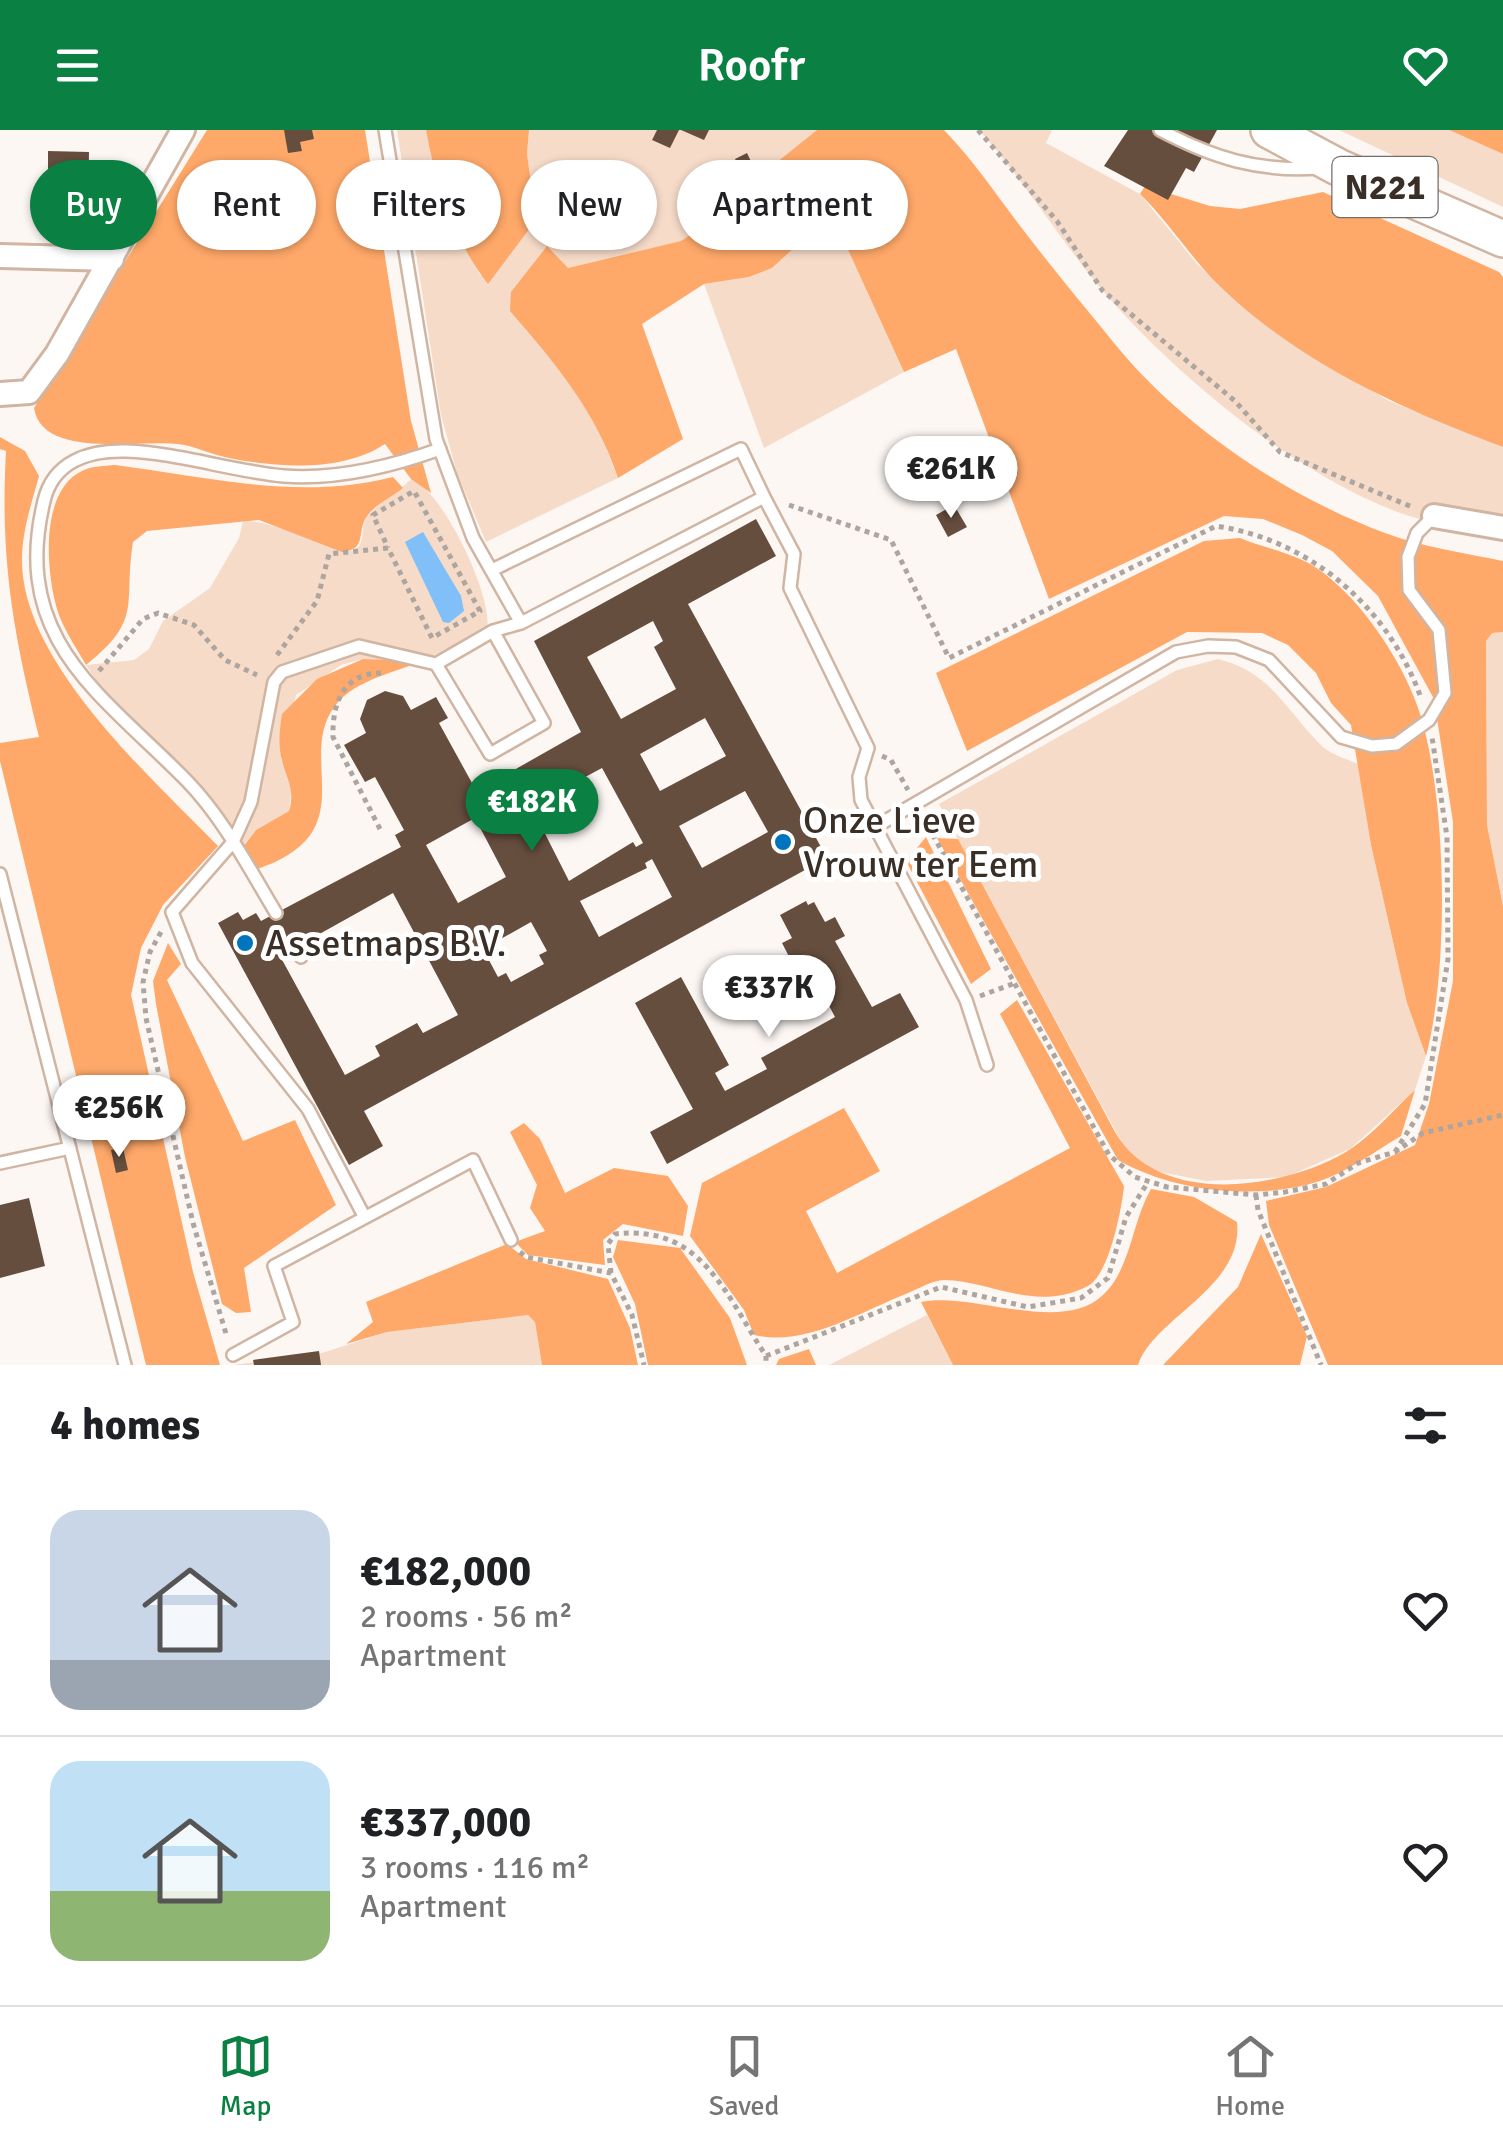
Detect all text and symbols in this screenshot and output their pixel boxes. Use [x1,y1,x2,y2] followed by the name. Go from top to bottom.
[50,38,105,93] icon: menu
[698,38,805,93] text: Roofr
[1398,38,1453,93] icon: heart
[1332,157,1438,217] road number: N221
[30,160,157,250] chip: Buy
[177,160,316,250] chip: Rent
[336,160,501,250] chip: Filters
[521,160,657,250] chip: New
[677,160,908,250] chip: Apartment
[881,436,1021,521] pin: €261K
[907,449,995,488] text: €261K
[462,769,602,854] pin: €182K
[488,782,576,821] text: €182K
[803,797,1038,888] place label: Onze Lieve Vrouw ter Eem
[772,831,794,853] marker: Onze Lieve Vrouw ter Eem
[265,920,506,967] place label: Assetmaps B.V.
[234,932,256,954] marker: Assetmaps B.V.
[699,955,839,1040] pin: €337K
[725,968,813,1007] text: €337K
[49,1075,189,1160] pin: €256K
[75,1088,163,1127] text: €256K
[1398,1398,1453,1453] icon: filters
[50,1400,200,1451] text: 4 homes
[360,1546,531,1597] text: €182,000
[130,1550,250,1670] icon: home
[1398,1583,1453,1638] icon: heart
[360,1597,573,1636] text: 2 rooms · 56 m²
[360,1636,507,1675] text: Apartment
[360,1797,531,1848] text: €337,000
[130,1801,250,1921] icon: home
[1398,1834,1453,1889] icon: heart
[360,1848,590,1887] text: 3 rooms · 116 m²
[360,1887,507,1926] text: Apartment
[218,2029,273,2123] tab: Map
[709,2029,779,2123] tab: Saved
[1215,2029,1285,2123] tab: Home

